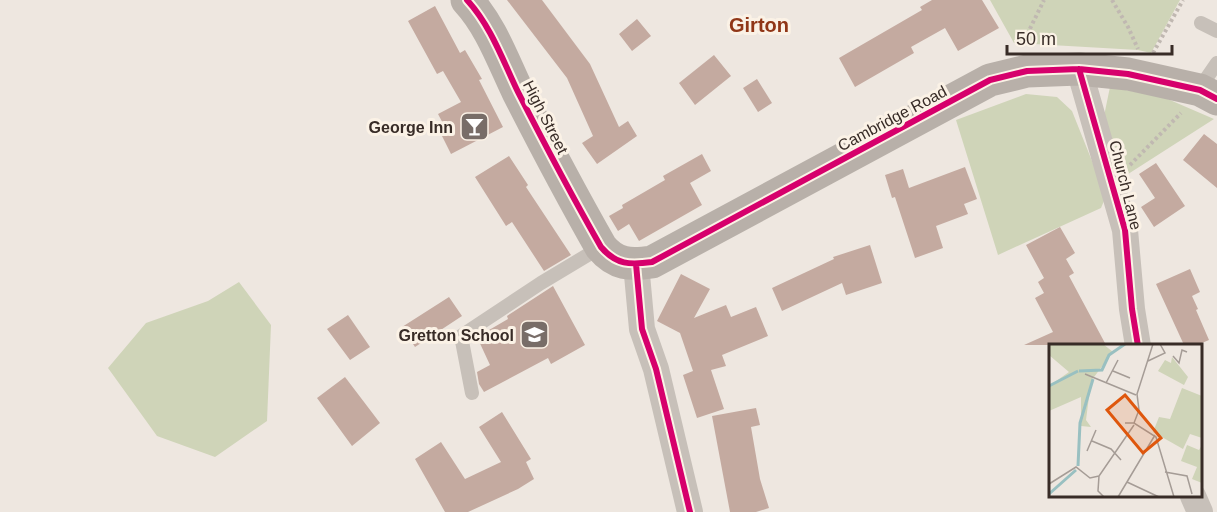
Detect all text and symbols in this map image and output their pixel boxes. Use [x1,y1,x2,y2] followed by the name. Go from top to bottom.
[729,14,789,36] district label: Girton
[1007,18,1172,56] scale bar
[1016,29,1056,49] text: 50 m
[520,78,572,157] street label: High Street
[835,83,950,154] street label: Cambridge Road
[458,111,490,143] bar icon: George Inn
[369,119,453,136] place label: George Inn
[1106,139,1145,232] street label: Church Lane
[519,319,551,351] school or university icon: Gretton School
[398,327,514,344] place label: Gretton School
[1049,344,1202,497] inset map

